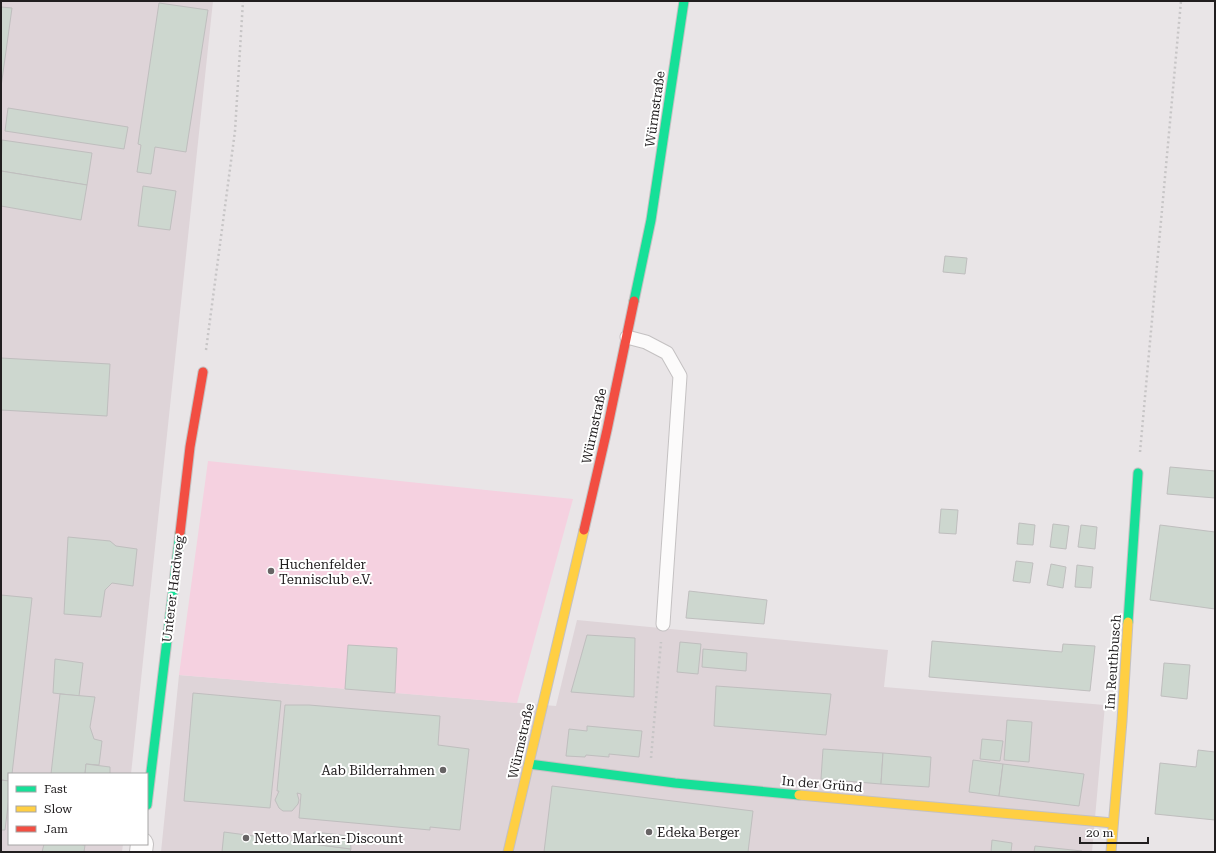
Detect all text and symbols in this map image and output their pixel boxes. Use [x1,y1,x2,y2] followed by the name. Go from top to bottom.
[642,70,668,148] street label: Würmstraße
[579,387,609,465] street label: Würmstraße
[159,534,187,643] street label: Unterer Hardweg
[279,557,372,587] place label: Huchenfelder Tennisclub e.V.
[266,566,276,576] marker: Huchenfelder Tennisclub e.V.
[1102,613,1124,710] street label: Im Reuthbusch
[505,702,537,780] street label: Würmstraße
[322,763,436,778] place label: Aab Bilderrahmen
[438,765,448,775] marker: Aab Bilderrahmen
[8,773,148,845] legend
[781,773,864,795] street label: In der Gründ
[44,782,68,796] text: Fast
[44,802,72,816] text: Slow
[1080,819,1148,845] scale bar
[44,822,68,836] text: Jam
[657,825,740,840] place label: Edeka Berger
[1086,826,1113,840] text: 20 m
[644,827,654,837] marker: Edeka Berger
[254,831,403,846] place label: Netto Marken-Discount
[241,833,251,843] marker: Netto Marken-Discount

